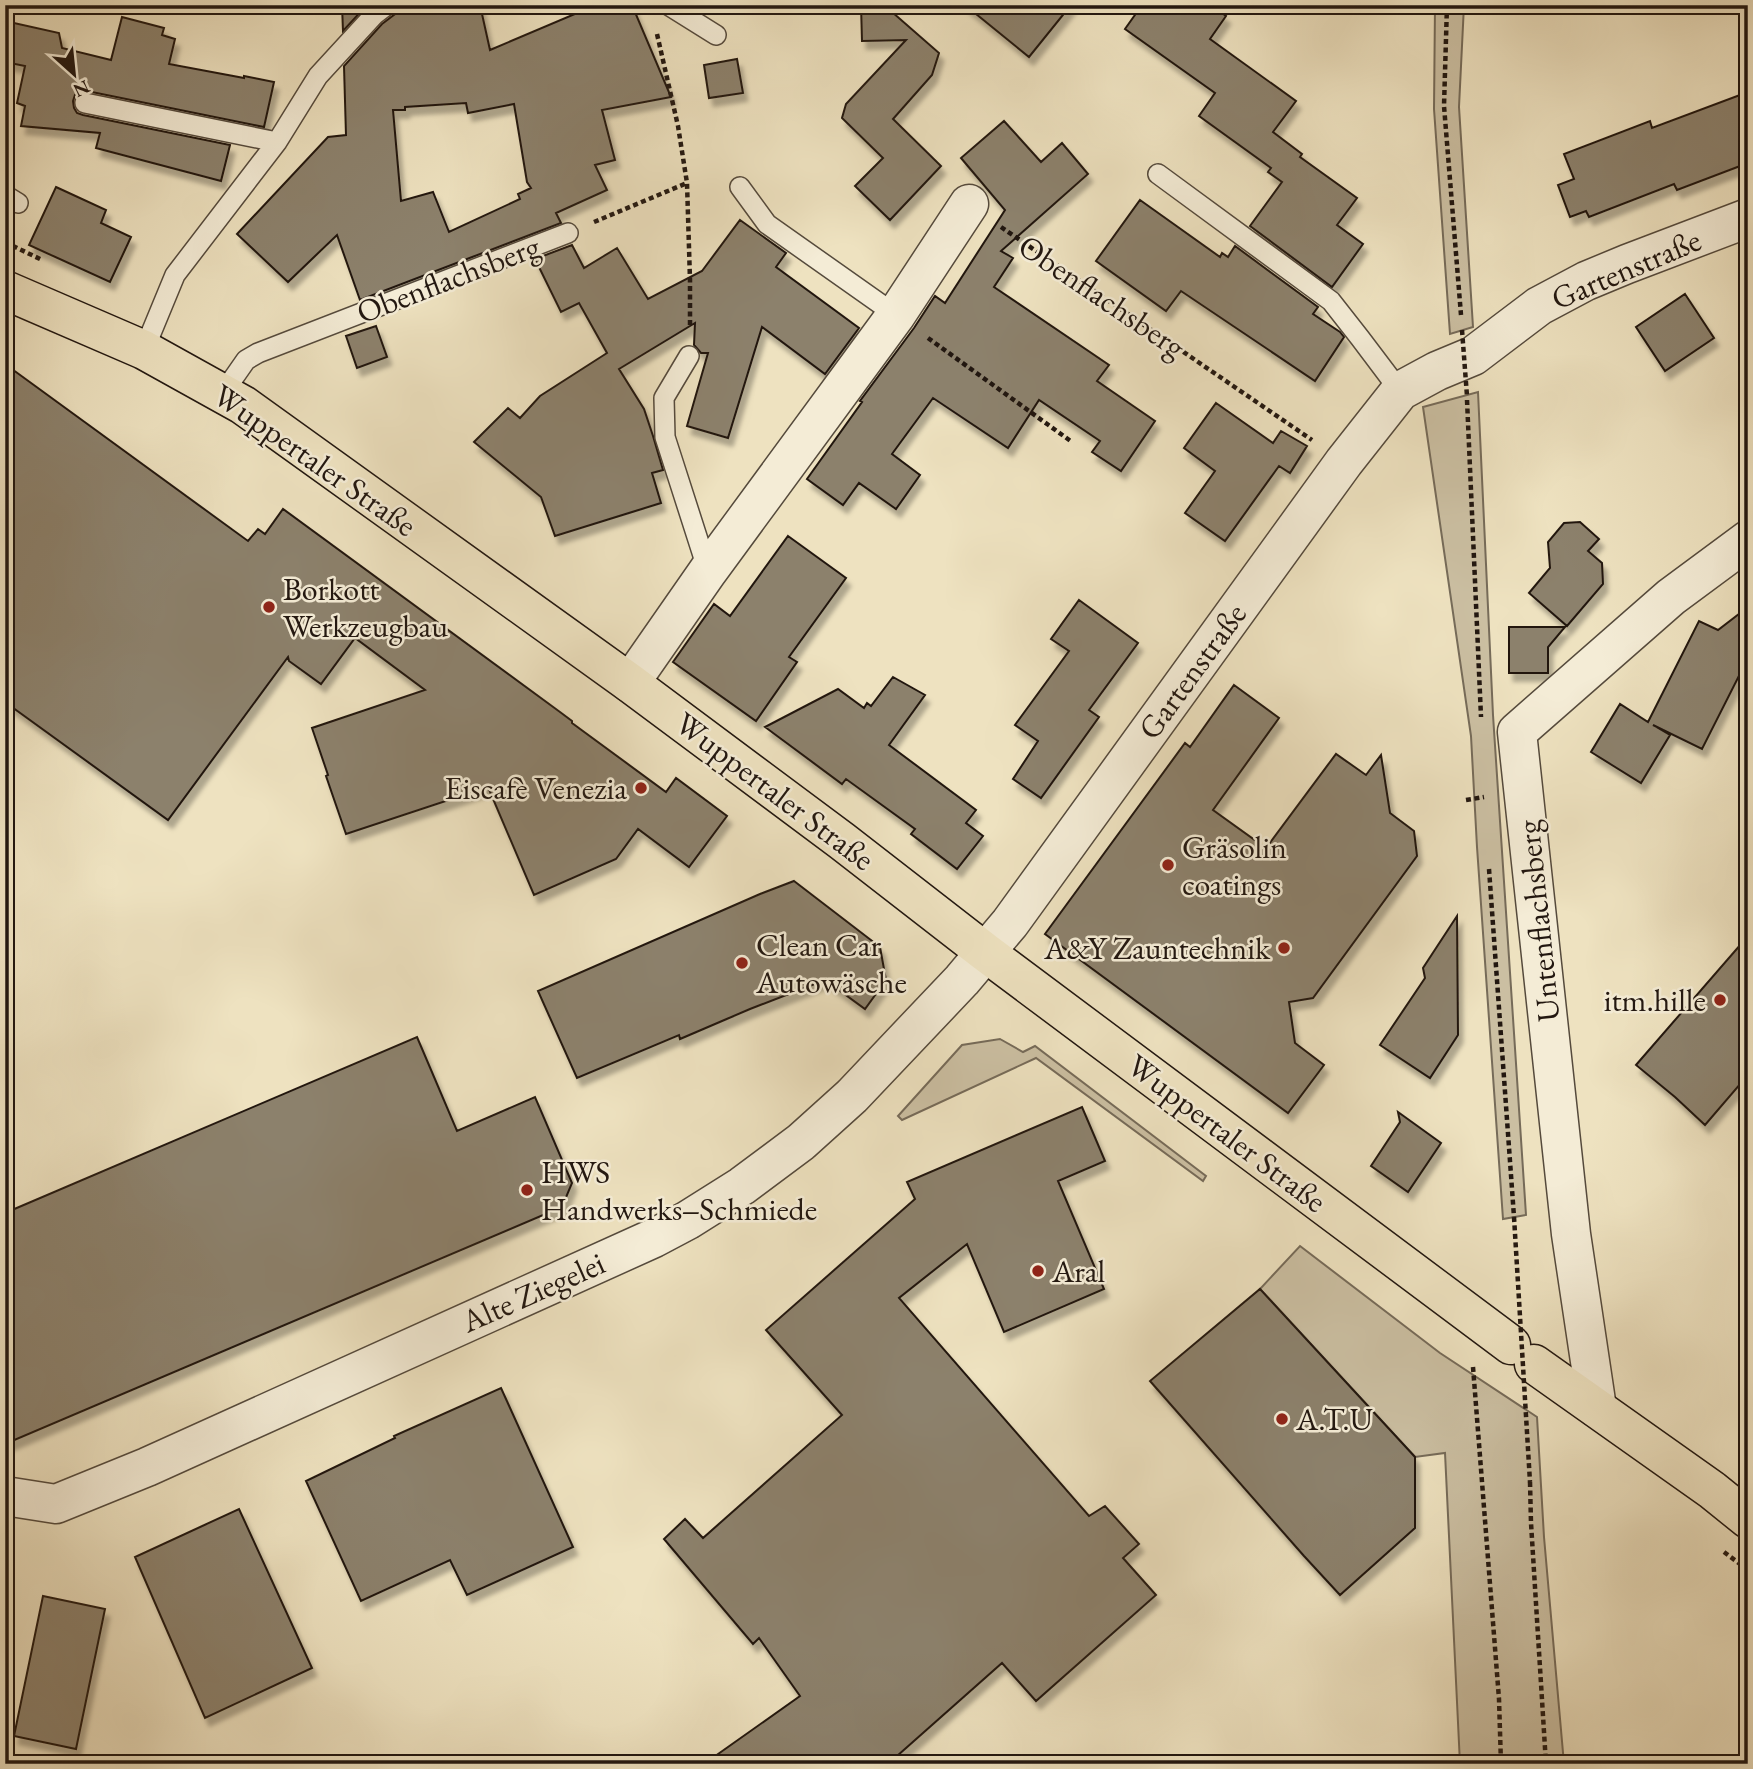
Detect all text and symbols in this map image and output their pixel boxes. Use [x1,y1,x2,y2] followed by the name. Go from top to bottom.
[38,38,108,108] north arrow
[68,74,94,104] text: N
[1545,219,1707,319] street label: Gartenstraße
[351,224,546,333] street label: Obenflachsberg
[1010,225,1194,368] street label: Obenflachsberg
[205,374,425,546] street label: Wuppertaler Straße
[283,568,448,647] place label: Borkott Werkzeugbau
[1128,594,1256,748] street label: Gartenstraße
[261,599,277,615] marker: Borkott Werkzeugbau
[667,702,883,880] street label: Wuppertaler Straße
[444,767,627,809] place label: Eiscafè Venezia
[633,780,649,796] marker: Eiscafè Venezia
[1506,817,1569,1024] street label: Untenflachsberg
[1182,826,1287,905] place label: Gräsolin coatings
[1160,857,1176,873] marker: Gräsolin coatings
[755,924,907,1003] place label: Clean Car Autowäsche
[1043,927,1271,969] place label: A&Y Zauntechnik
[1276,940,1292,956] marker: A&Y Zauntechnik
[734,955,750,971] marker: Clean Car Autowäsche
[1604,979,1706,1021] place label: itm.hille
[1712,992,1728,1008] marker: itm.hille
[1119,1044,1335,1222] street label: Wuppertaler Straße
[541,1151,817,1230] place label: HWS Handwerks‒Schmiede
[519,1182,535,1198] marker: HWS Handwerks‒Schmiede
[454,1242,611,1343] street label: Alte Ziegelei
[1051,1250,1106,1292] place label: Aral
[1030,1263,1046,1279] marker: Aral
[1295,1398,1374,1440] place label: A.T.U
[1274,1411,1290,1427] marker: A.T.U

